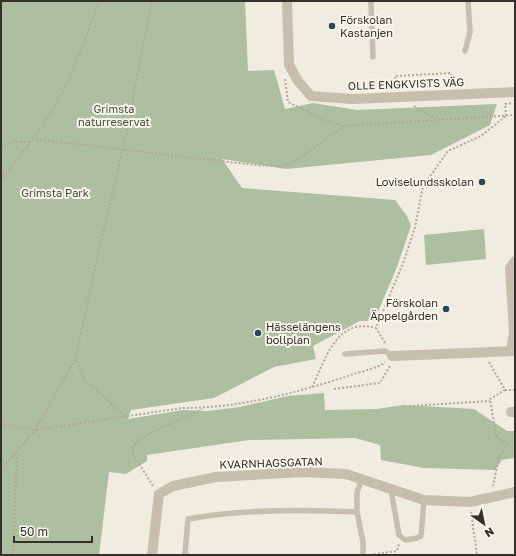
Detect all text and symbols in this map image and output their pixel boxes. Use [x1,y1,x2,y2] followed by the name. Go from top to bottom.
[340,13,393,39] place label: Förskolan Kastanjen
[327,21,337,31] marker: Förskolan Kastanjen
[348,75,465,92] street label: OLLE ENGKVISTS VÄG
[78,102,150,128] park label: Grimsta naturreservat
[376,175,474,188] place label: Loviselundsskolan
[477,177,487,187] marker: Loviselundsskolan
[21,186,89,199] park label: Grimsta Park
[370,296,438,322] place label: Förskolan Äppelgården
[441,304,451,314] marker: Förskolan Äppelgården
[266,320,341,346] place label: Hässelängens bollplan
[253,328,263,338] marker: Hässelängens bollplan
[219,454,323,471] street label: KVARNHAGSGATAN
[464,504,504,544] north arrow
[14,518,92,544] scale bar
[20,524,48,539] text: 50 m
[483,525,497,541] text: N

